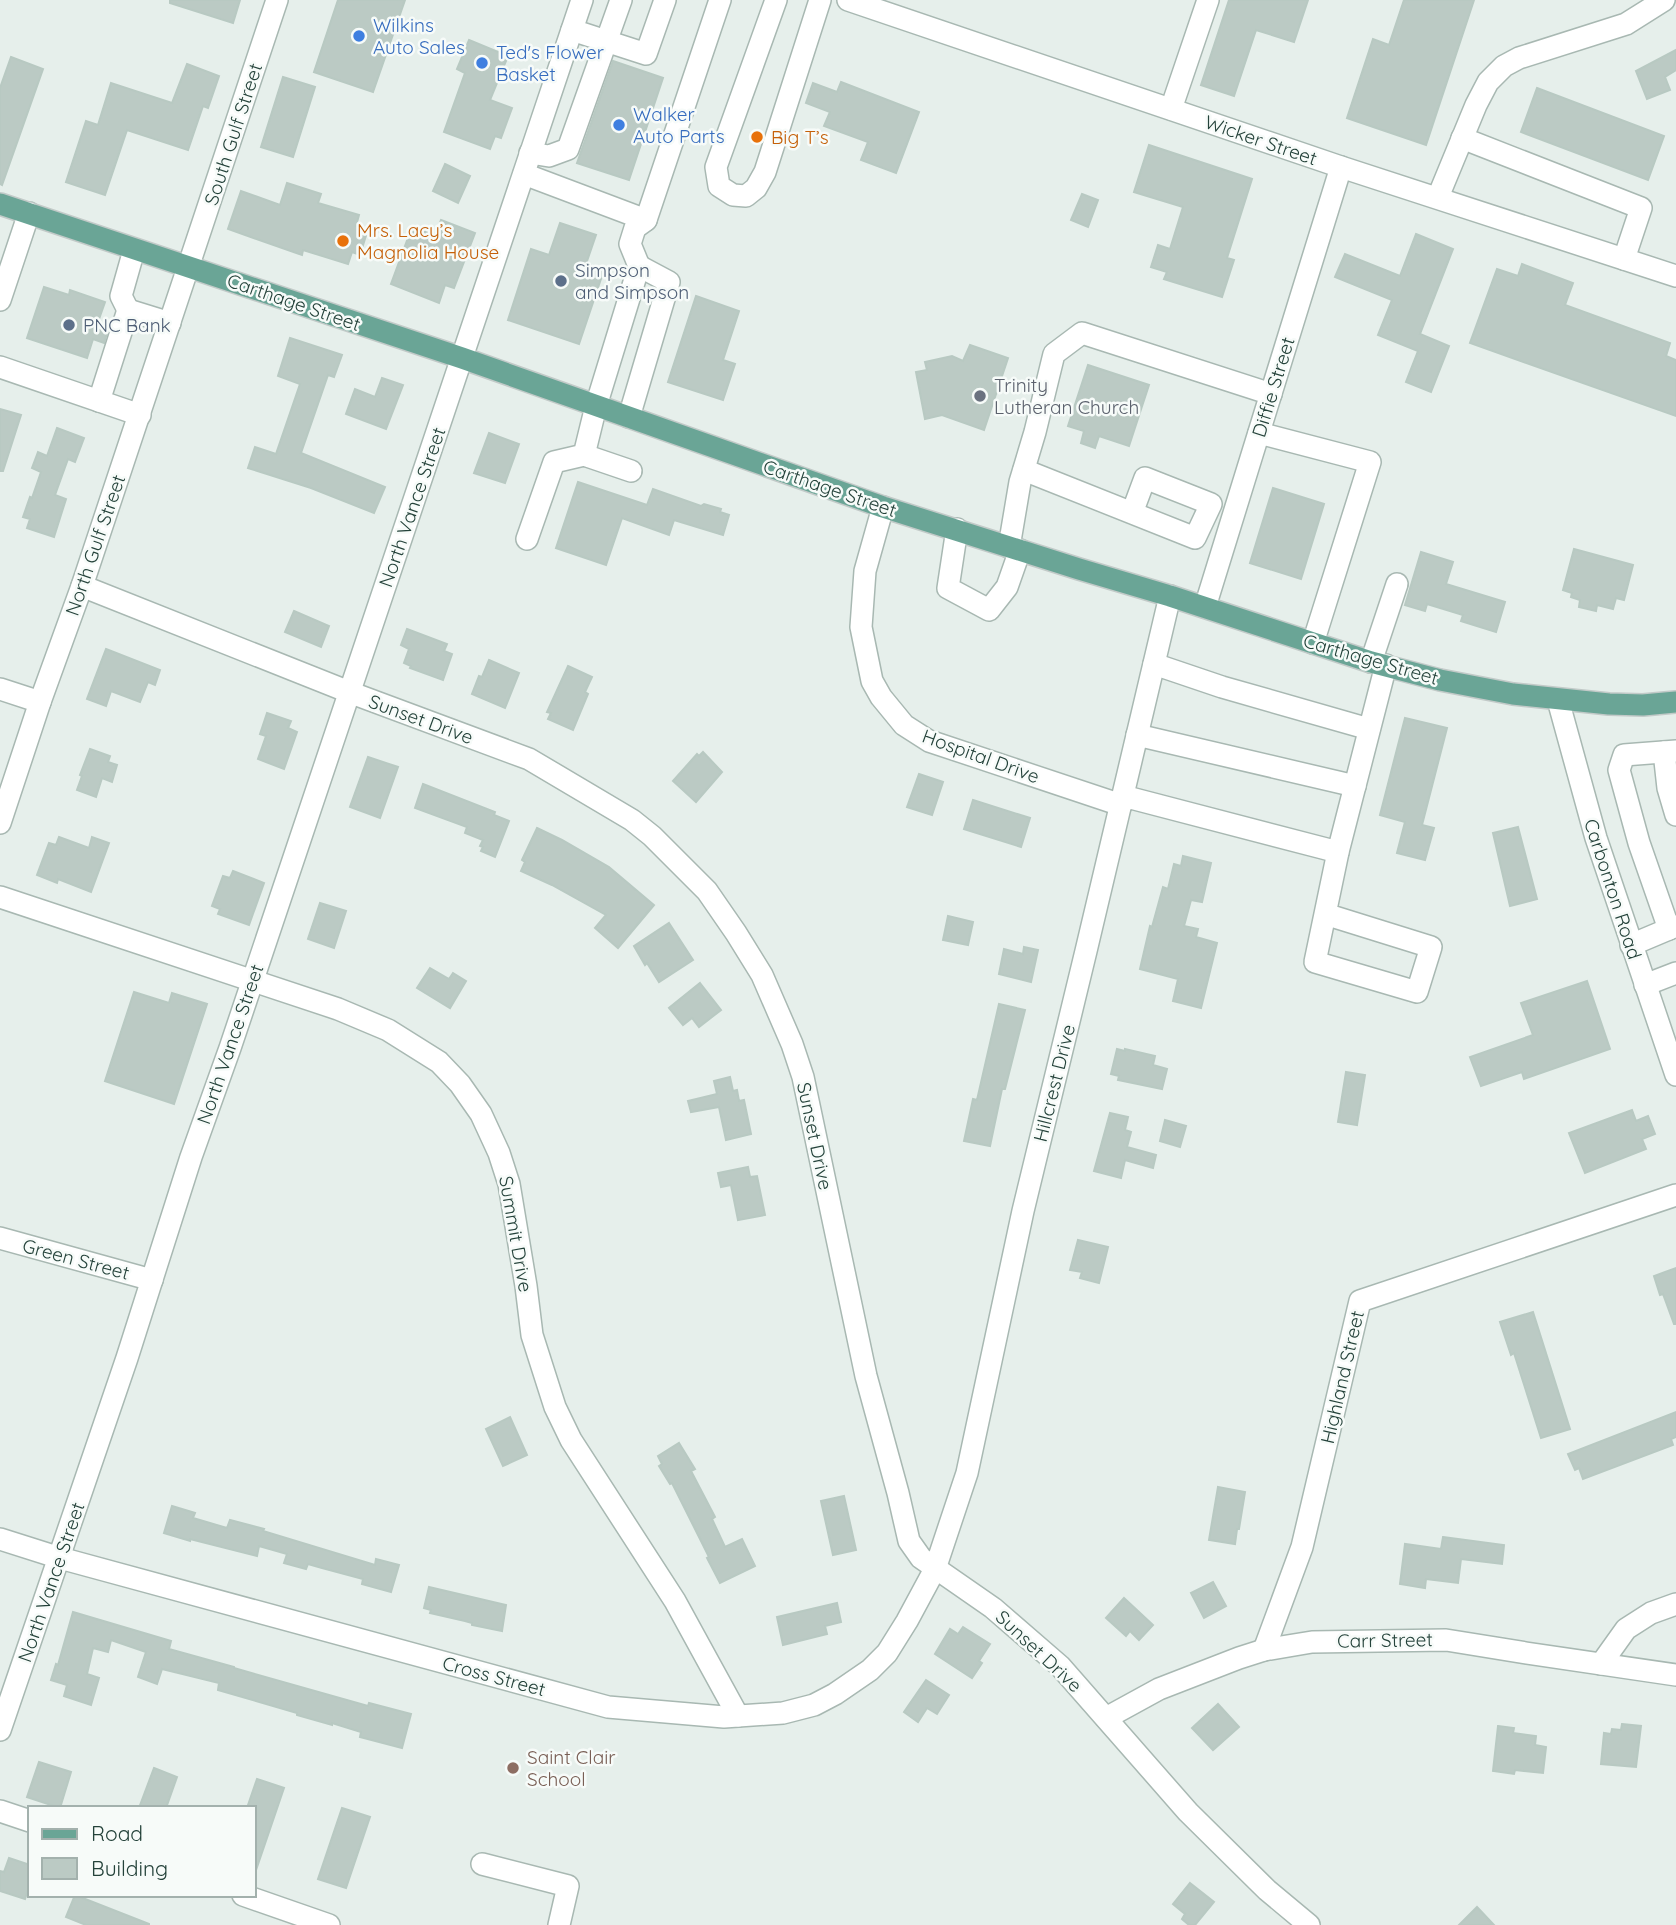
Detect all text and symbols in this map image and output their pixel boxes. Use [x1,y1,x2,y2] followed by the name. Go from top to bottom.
[373,13,465,59] place label: Wilkins Auto Sales
[351,28,367,44] marker: Wilkins Auto Sales
[496,40,605,86] place label: Ted's Flower Basket
[474,55,490,71] marker: Ted's Flower Basket
[199,60,267,208] street label: South Gulf Street
[633,102,725,148] place label: Walker Auto Parts
[1202,110,1320,170] street label: Wicker Street
[611,117,627,133] marker: Walker Auto Parts
[771,125,829,149] place label: Big T’s
[749,129,765,145] marker: Big T’s
[357,218,499,264] place label: Mrs. Lacy’s Magnolia House
[335,233,351,249] marker: Mrs. Lacy’s Magnolia House
[575,258,689,304] place label: Simpson and Simpson
[224,268,364,336] street label: Carthage Street
[553,273,569,289] marker: Simpson and Simpson
[83,313,171,337] place label: PNC Bank
[61,317,77,333] marker: PNC Bank
[1246,334,1300,440] street label: Diffie Street
[994,373,1139,419] place label: Trinity Lutheran Church
[972,388,988,404] marker: Trinity Lutheran Church
[373,424,451,590] street label: North Vance Street
[760,454,900,522] street label: Carthage Street
[60,471,130,619] street label: North Gulf Street
[1301,628,1441,690] street label: Carthage Street
[365,689,477,749] street label: Sunset Drive
[919,724,1043,788] street label: Hospital Drive
[1579,816,1647,962] street label: Carbonton Road
[191,961,269,1127] street label: North Vance Street
[1028,1022,1080,1144] street label: Hillcrest Drive
[792,1080,838,1192] street label: Sunset Drive
[494,1174,538,1294] street label: Summit Drive
[20,1233,132,1285] street label: Green Street
[1315,1308,1369,1446] street label: Highland Street
[12,1499,90,1665] street label: North Vance Street
[991,1605,1087,1697] street label: Sunset Drive
[1337,1627,1433,1653] street label: Carr Street
[440,1651,548,1701] street label: Cross Street
[527,1745,616,1791] place label: Saint Clair School
[505,1760,521,1776] marker: Saint Clair School
[28,1806,256,1897] legend
[91,1820,143,1846] text: Road
[91,1855,168,1881] text: Building

